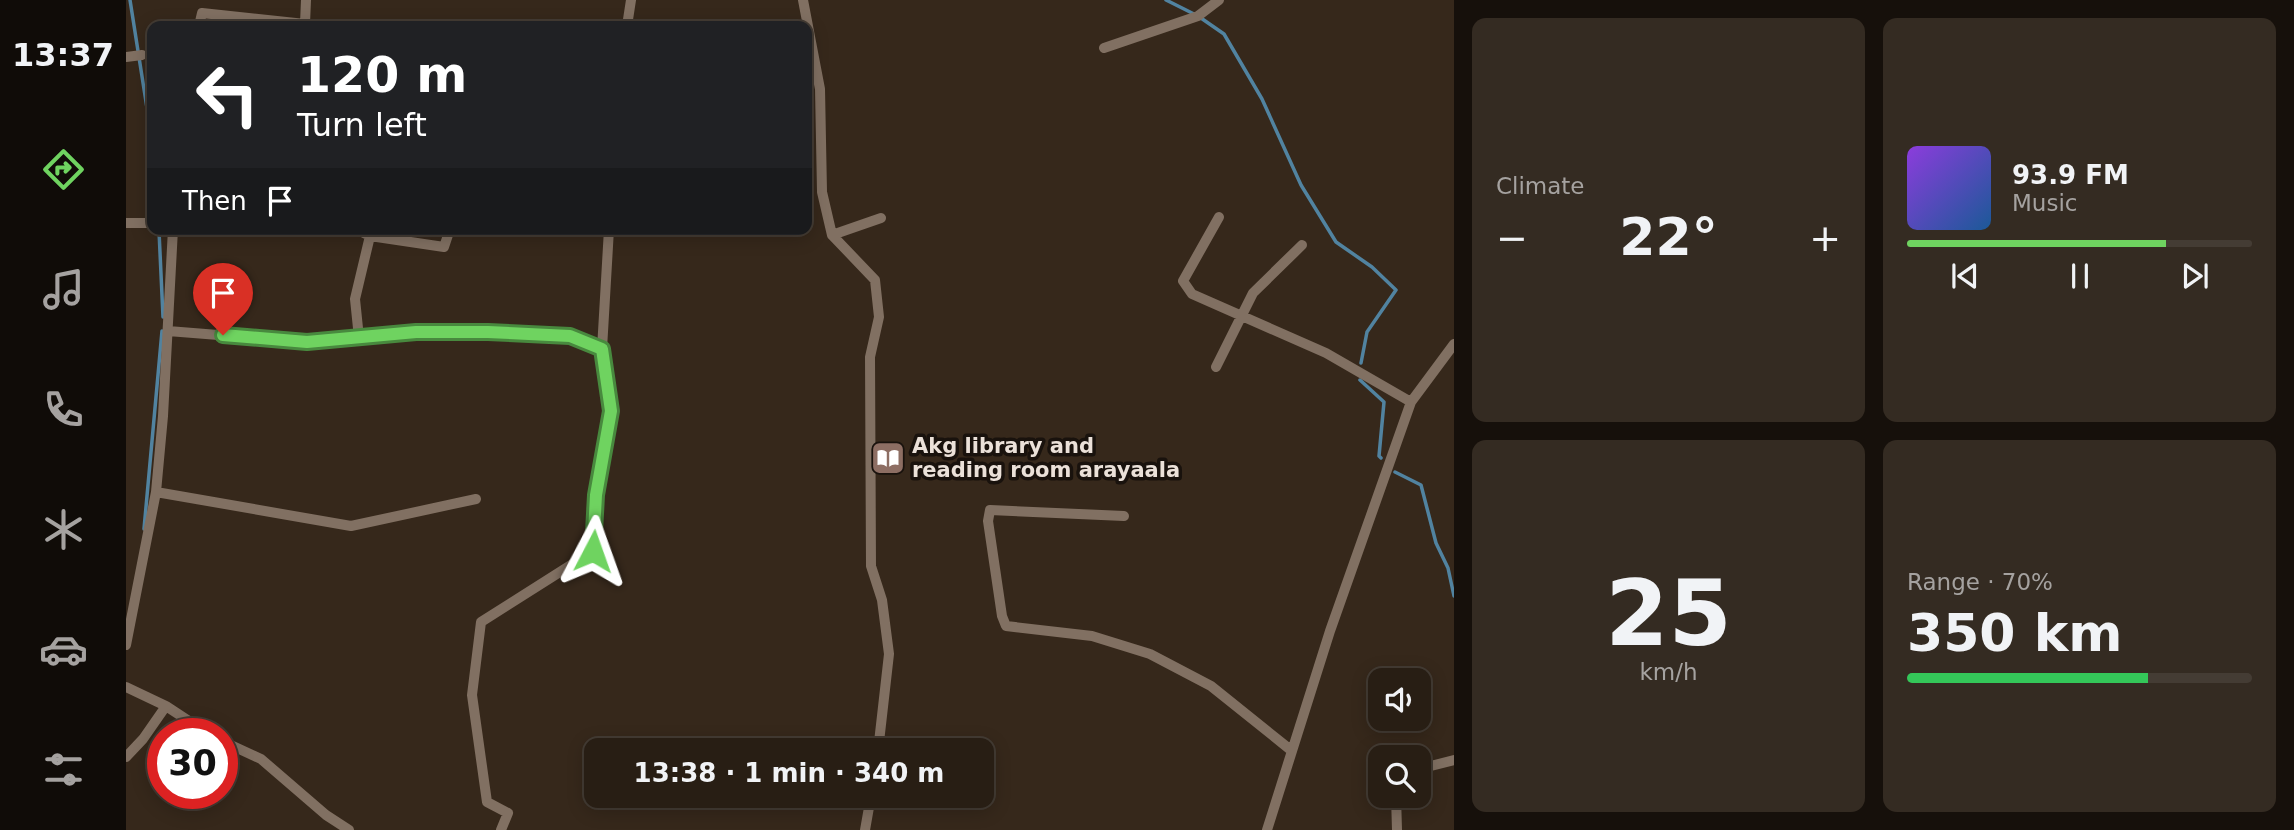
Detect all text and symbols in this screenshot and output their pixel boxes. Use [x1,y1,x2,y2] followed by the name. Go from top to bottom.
[12,36,114,74] text: 13:37
[297,47,467,104] text: 120 m
[182,49,273,140] icon: left
[297,106,427,144] text: Turn left
[39,145,88,194] icon: directions
[2012,160,2129,190] text: 93.9 FM
[1496,173,1585,199] text: Climate
[261,182,299,220] icon: arrive
[182,186,247,216] text: Then
[2012,190,2077,216] text: Music
[1619,207,1718,267] text: 22°
[1496,216,1528,260] text: −
[1809,216,1841,260] text: +
[1946,257,1984,295] icon: previous
[2061,257,2099,295] icon: pause
[2176,257,2214,295] icon: next
[193,263,253,335] pin
[39,265,88,314] icon: music
[204,274,242,312] icon: arrive
[39,385,88,434] icon: phone
[912,434,1180,482] place label: Akg library and reading room arayaala
[869,439,907,477] library icon: Akg library and reading room arayaala
[39,505,88,554] icon: climate
[556,514,630,588] position arrow
[1605,561,1732,666] text: 25
[1907,569,2053,595] text: Range · 70%
[1907,603,2122,663] text: 350 km
[39,625,88,674] icon: car
[1639,659,1698,685] text: km/h
[1368,668,1431,808] map controls
[1368,668,1431,731] button: sound
[147,718,238,809] speed limit sign: 30
[39,745,88,794] icon: filters
[1368,745,1431,808] button: search
[634,758,944,788] text: 13:38 · 1 min · 340 m

